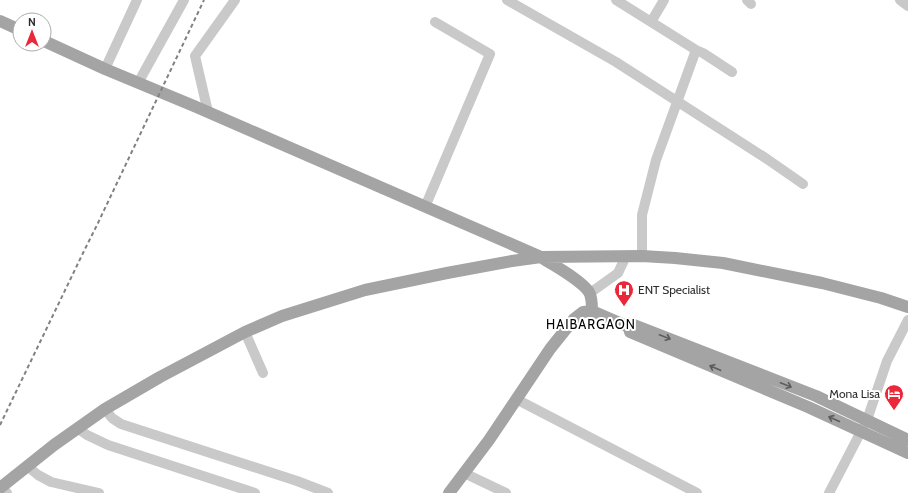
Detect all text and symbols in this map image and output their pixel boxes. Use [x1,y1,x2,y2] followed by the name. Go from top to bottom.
[12,12,52,52] north arrow
[28,15,36,29] text: N
[613,279,635,307] hospital icon: ENT Specialist
[638,282,710,297] place label: ENT Specialist
[546,316,636,332] district label: HAIBARGAON
[659,333,671,341] one-way arrow
[709,363,721,371] one-way arrow
[780,381,792,389] one-way arrow
[883,383,905,411] hotel icon: Mona Lisa
[829,386,880,401] place label: Mona Lisa
[829,415,841,422] one-way arrow

